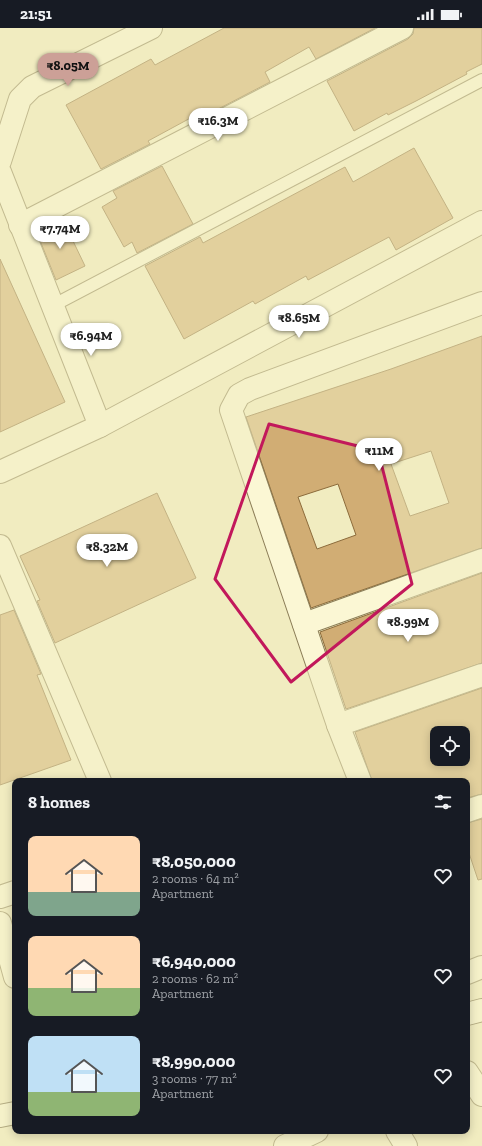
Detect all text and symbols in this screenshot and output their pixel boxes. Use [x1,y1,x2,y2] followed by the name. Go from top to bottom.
[20,5,52,23] text: 21:51
[35,53,101,87] pin: ₹8.05M
[47,58,89,73] text: ₹8.05M
[185,108,251,142] pin: ₹16.3M
[198,113,238,128] text: ₹16.3M
[27,216,93,250] pin: ₹7.74M
[40,221,80,236] text: ₹7.74M
[266,305,332,339] pin: ₹8.65M
[278,310,320,325] text: ₹8.65M
[58,323,124,357] pin: ₹6.94M
[69,328,113,343] text: ₹6.94M
[355,438,403,472] pin: ₹11M
[364,443,394,458] text: ₹11M
[74,534,140,568] pin: ₹8.32M
[86,539,128,554] text: ₹8.32M
[375,609,441,643] pin: ₹8.99M
[387,614,429,629] text: ₹8.99M
[430,726,470,766] map controls
[430,726,470,766] button: locate
[432,791,454,813] icon: filters
[28,792,90,812] text: 8 homes
[152,851,236,871] text: ₹8,050,000
[60,852,108,900] icon: home
[432,865,454,887] icon: heart
[152,871,239,886] text: 2 rooms · 64 m²
[152,886,214,901] text: Apartment
[152,951,236,971] text: ₹6,940,000
[60,952,108,1000] icon: home
[432,965,454,987] icon: heart
[152,971,238,986] text: 2 rooms · 62 m²
[152,986,214,1001] text: Apartment
[152,1051,235,1071] text: ₹8,990,000
[60,1052,108,1100] icon: home
[432,1065,454,1087] icon: heart
[152,1071,237,1086] text: 3 rooms · 77 m²
[152,1086,214,1101] text: Apartment

